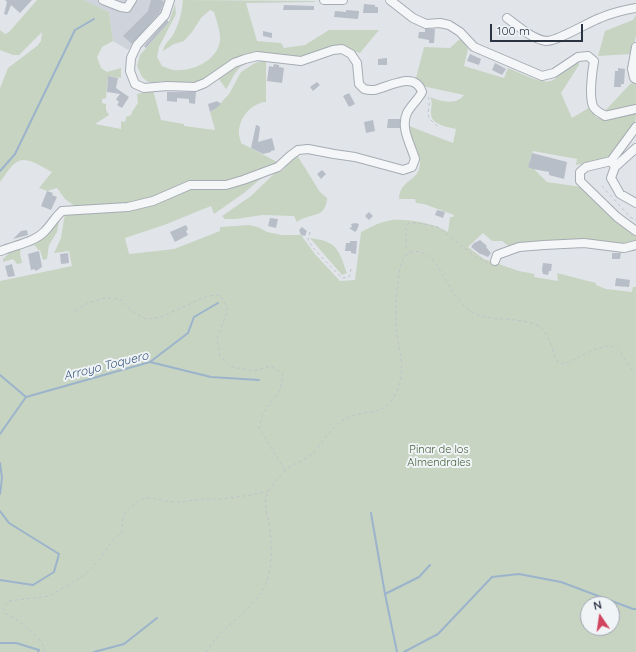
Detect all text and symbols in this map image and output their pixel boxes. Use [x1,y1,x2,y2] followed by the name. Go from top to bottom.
[492,16,585,42] scale bar
[497,23,530,38] text: 100 m
[62,349,150,383] water label: Arroyo Toquero
[407,443,471,469] park label: Pinar de los Almendrales
[580,596,620,636] north arrow
[592,598,603,613] text: N

